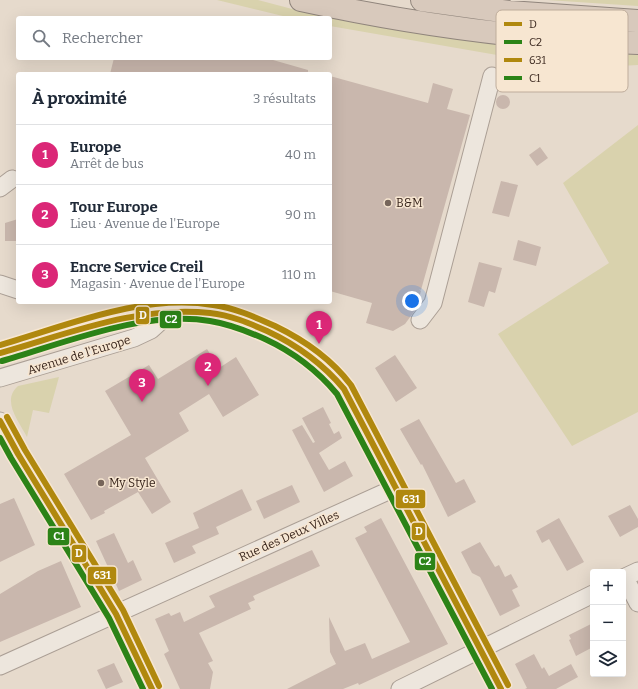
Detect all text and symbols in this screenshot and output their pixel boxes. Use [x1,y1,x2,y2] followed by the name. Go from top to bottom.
[496,10,628,92] legend
[16,16,332,60] search box
[529,18,537,31] text: D
[30,27,52,49] icon: search
[62,29,143,47] text: Rechercher
[529,36,542,49] text: C2
[529,54,547,67] text: 631
[529,72,541,85] text: C1
[32,88,127,109] text: À proximité
[253,91,316,106] text: 3 résultats
[70,138,121,156] text: Europe
[42,147,48,162] text: 1
[285,147,316,162] text: 40 m
[70,156,144,171] text: Arrêt de bus
[396,196,423,210] place label: B&M
[70,198,158,216] text: Tour Europe
[383,198,393,208] marker: B&M
[41,207,49,222] text: 2
[285,207,316,222] text: 90 m
[70,216,220,231] text: Lieu · Avenue de l'Europe
[70,258,203,276] text: Encre Service Creil
[41,267,49,282] text: 3
[282,267,316,282] text: 110 m
[70,276,245,291] text: Magasin · Avenue de l'Europe
[402,291,422,311] your location
[135,306,150,325] line badge: D
[139,309,147,322] text: D
[159,310,182,329] line badge: C2
[306,311,332,344] pin: 1
[164,313,178,326] text: C2
[26,333,132,377] street label: Avenue de l'Europe
[195,353,221,386] pin: 2
[129,369,155,402] pin: 3
[109,476,156,490] place label: My Style
[96,478,106,488] marker: My Style
[395,489,426,509] line badge: 631
[402,493,420,506] text: 631
[237,508,341,564] street label: Rue des Deux Villes
[411,522,426,541] line badge: D
[415,525,423,538] text: D
[47,527,70,546] line badge: C1
[53,530,65,543] text: C1
[71,544,87,563] line badge: D
[75,547,83,560] text: D
[414,552,436,571] line badge: C2
[418,555,432,568] text: C2
[87,566,117,585] line badge: 631
[93,569,111,582] text: 631
[590,569,626,677] map controls
[590,569,626,605] button: +
[590,605,626,641] button: −
[590,641,626,677] button: layers

